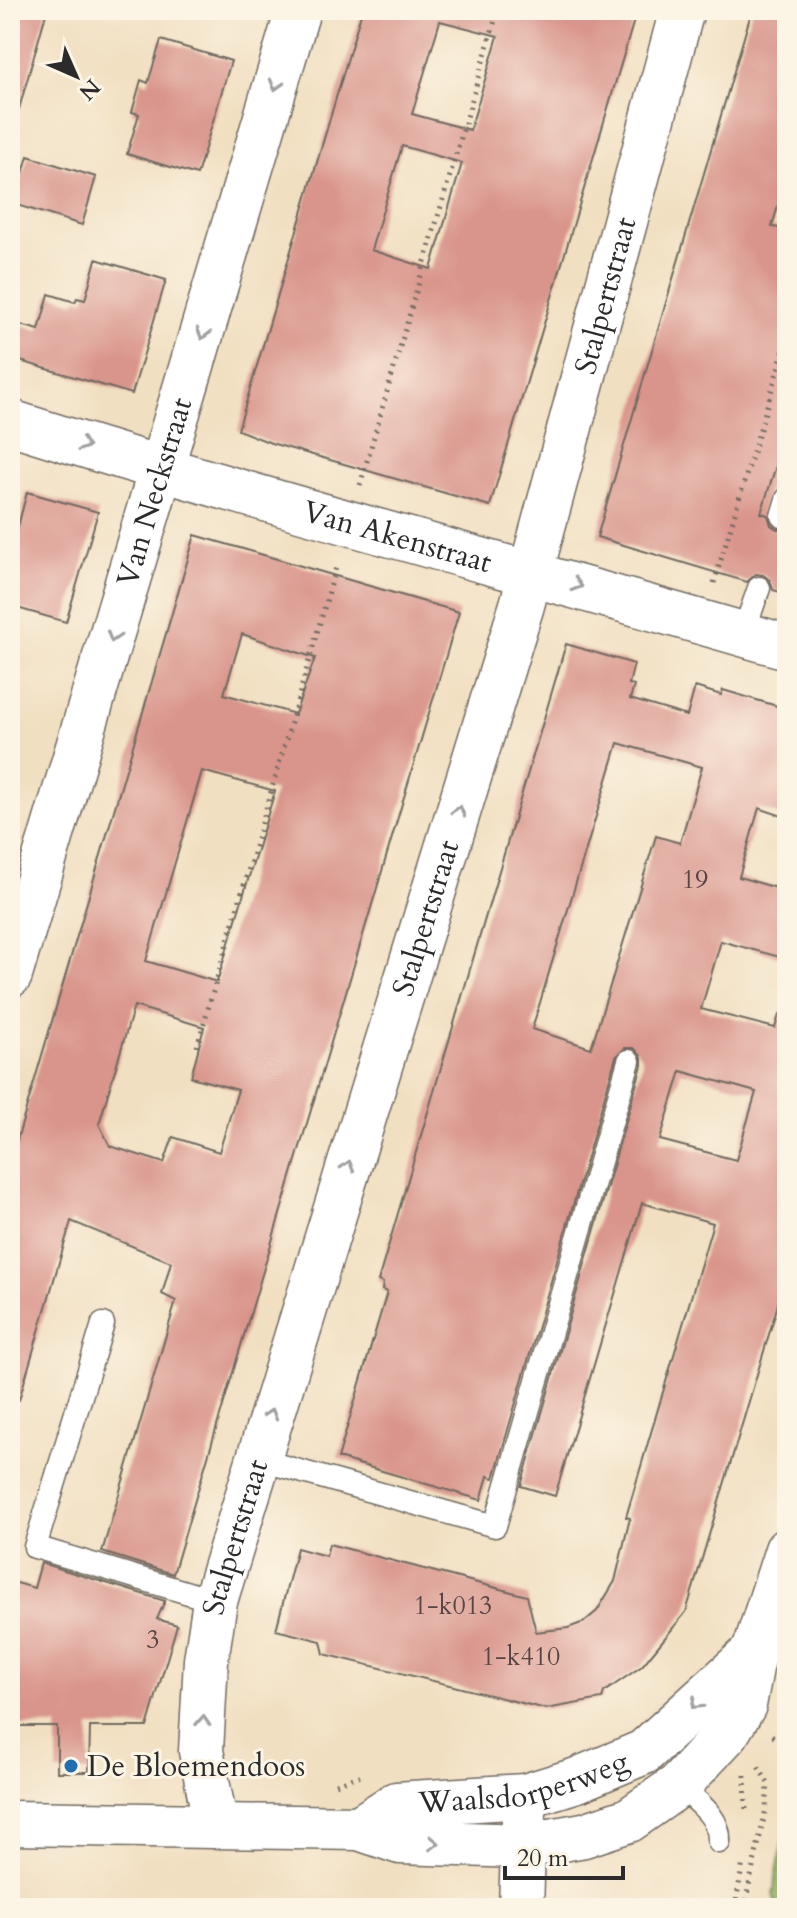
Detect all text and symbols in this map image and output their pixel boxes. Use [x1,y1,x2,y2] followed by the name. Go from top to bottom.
[36,36,116,116] north arrow
[72,72,107,107] text: N
[269,77,286,91] one-way arrow
[565,212,646,379] street label: Stalpertstraat
[196,327,213,341] one-way arrow
[107,392,202,591] street label: Van Neckstraat
[77,436,91,452] one-way arrow
[298,490,497,583] street label: Van Akenstraat
[569,576,583,592] one-way arrow
[106,630,122,644] one-way arrow
[450,804,466,818] one-way arrow
[382,835,469,1001] street label: Stalpertstraat
[682,862,708,897] house number: 19
[339,1160,355,1174] one-way arrow
[262,1408,278,1422] one-way arrow
[193,1454,278,1618] street label: Stalpertstraat
[414,1588,492,1623] house number: 1-k013
[146,1622,160,1657] house number: 3
[482,1639,560,1674] house number: 1-k410
[691,1694,705,1709] one-way arrow
[194,1714,211,1727] one-way arrow
[416,1740,635,1823] street label: Waalsdorperweg
[87,1746,305,1787] place label: De Bloemendoos
[62,1757,80,1775] marker: De Bloemendoos
[505,1830,623,1880] scale bar
[428,1835,441,1852] one-way arrow
[517,1842,569,1875] text: 20 m

